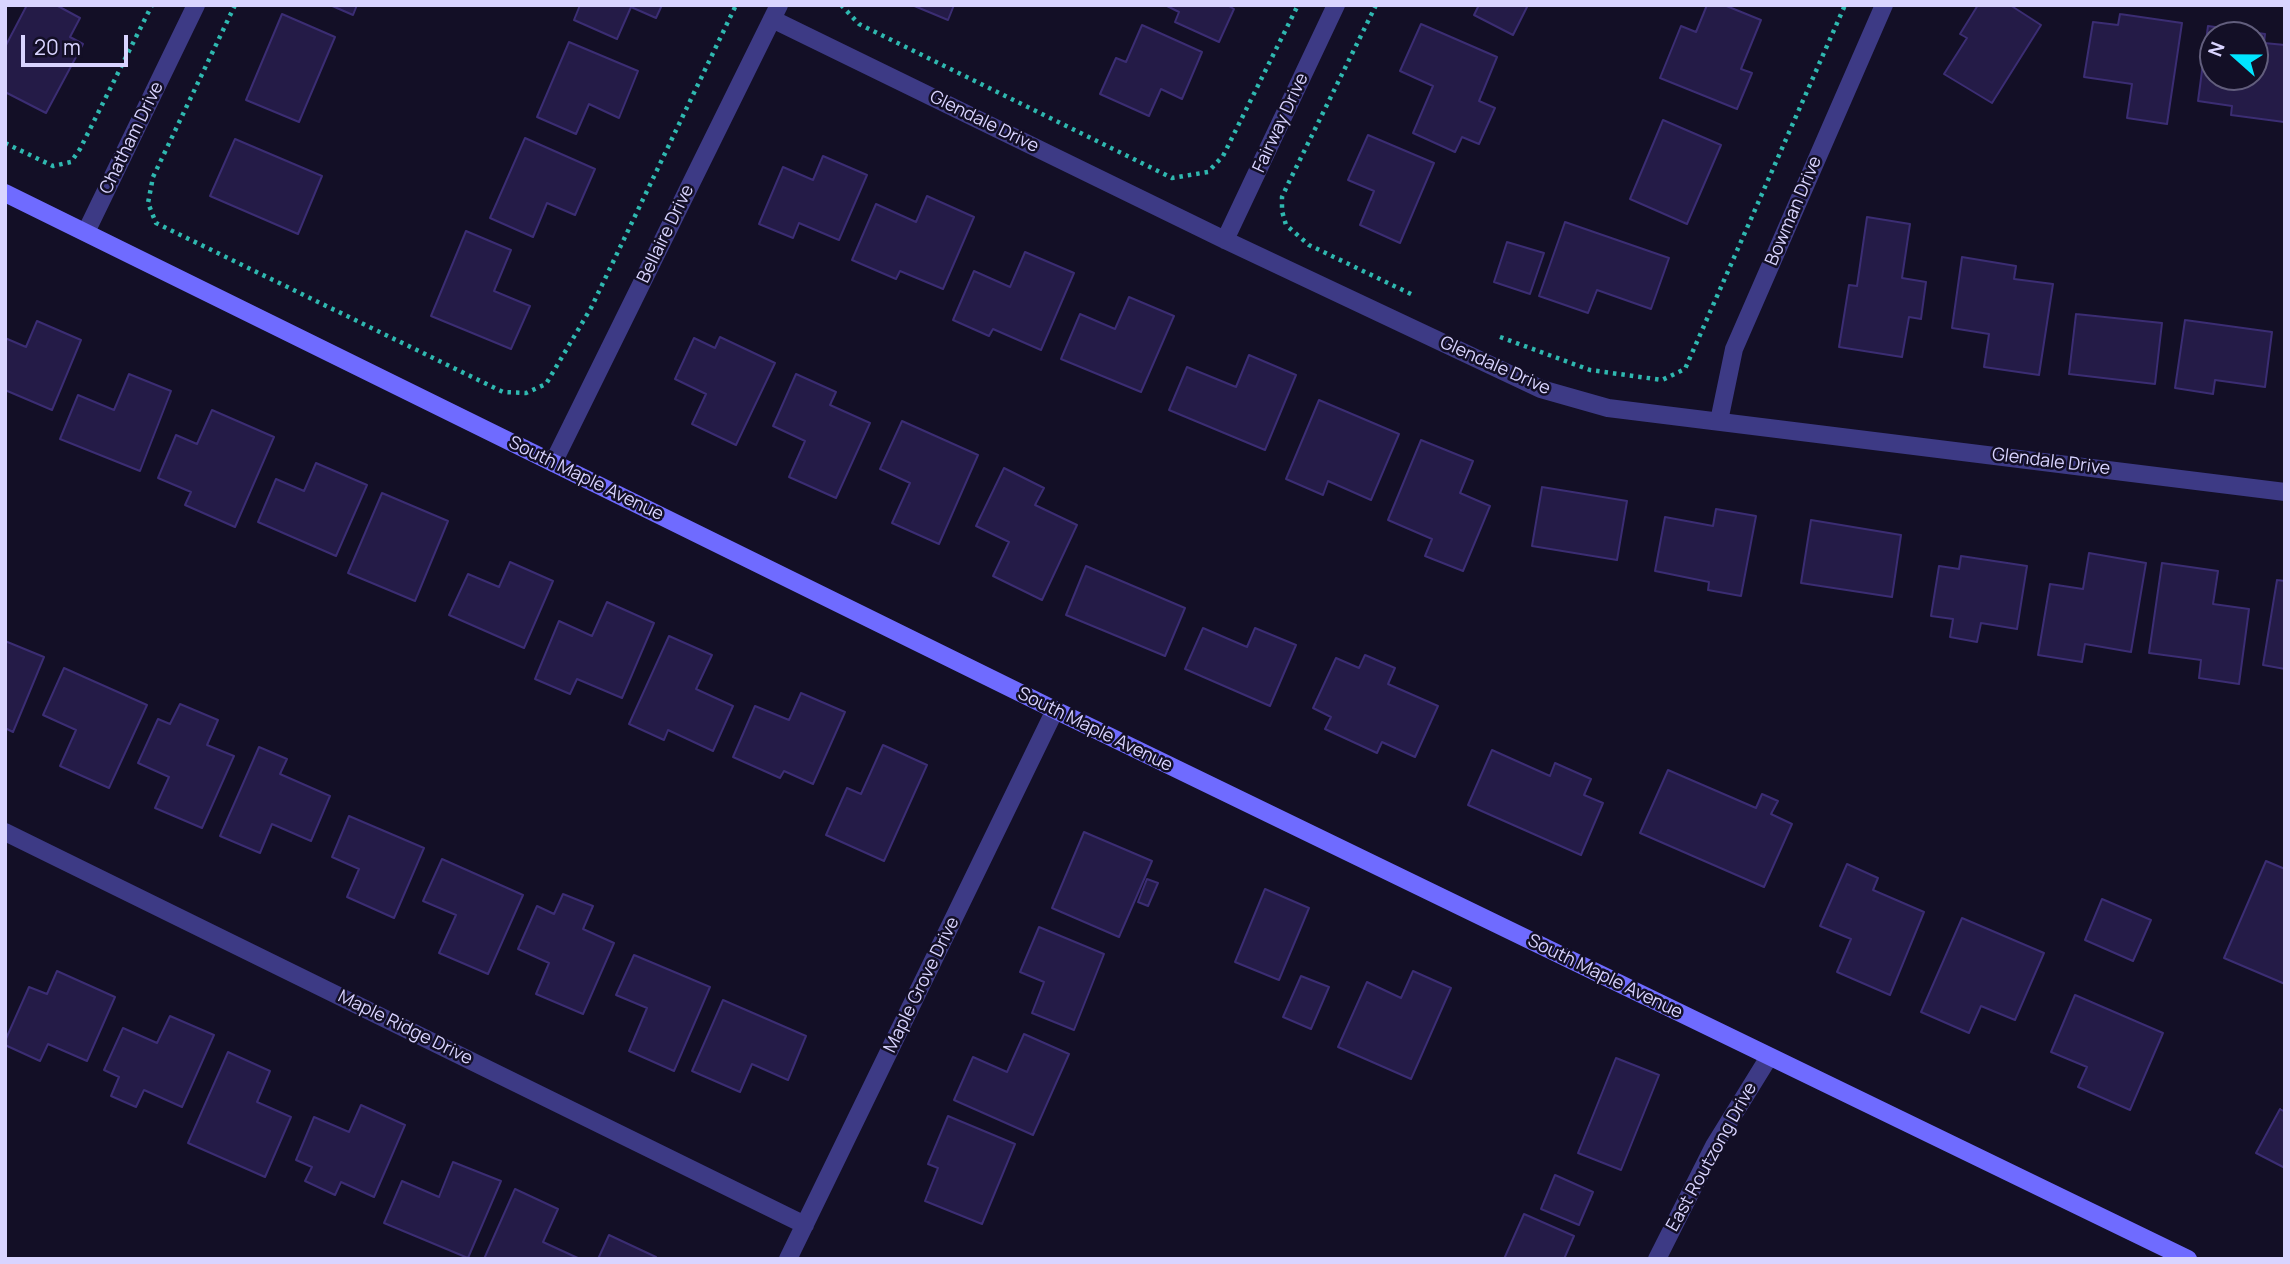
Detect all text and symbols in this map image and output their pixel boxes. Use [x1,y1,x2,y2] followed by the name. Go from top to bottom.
[24,21,131,65] scale bar
[2199,21,2269,91] north arrow
[34,33,81,61] text: 20 m
[2202,38,2231,60] text: N
[1249,70,1313,176] street label: Fairway Drive
[95,78,169,198] street label: Chatham Drive
[926,86,1042,158] street label: Glendale Drive
[1761,153,1827,269] street label: Bowman Drive
[633,181,699,287] street label: Bellaire Drive
[1436,332,1554,400] street label: Glendale Drive
[505,432,667,526] street label: South Maple Avenue
[1991,444,2111,480] street label: Glendale Drive
[1014,683,1176,777] street label: South Maple Avenue
[880,914,964,1056] street label: Maple Grove Drive
[1524,930,1686,1024] street label: South Maple Avenue
[334,986,476,1070] street label: Maple Ridge Drive
[1662,1079,1762,1235] street label: East Routzong Drive

